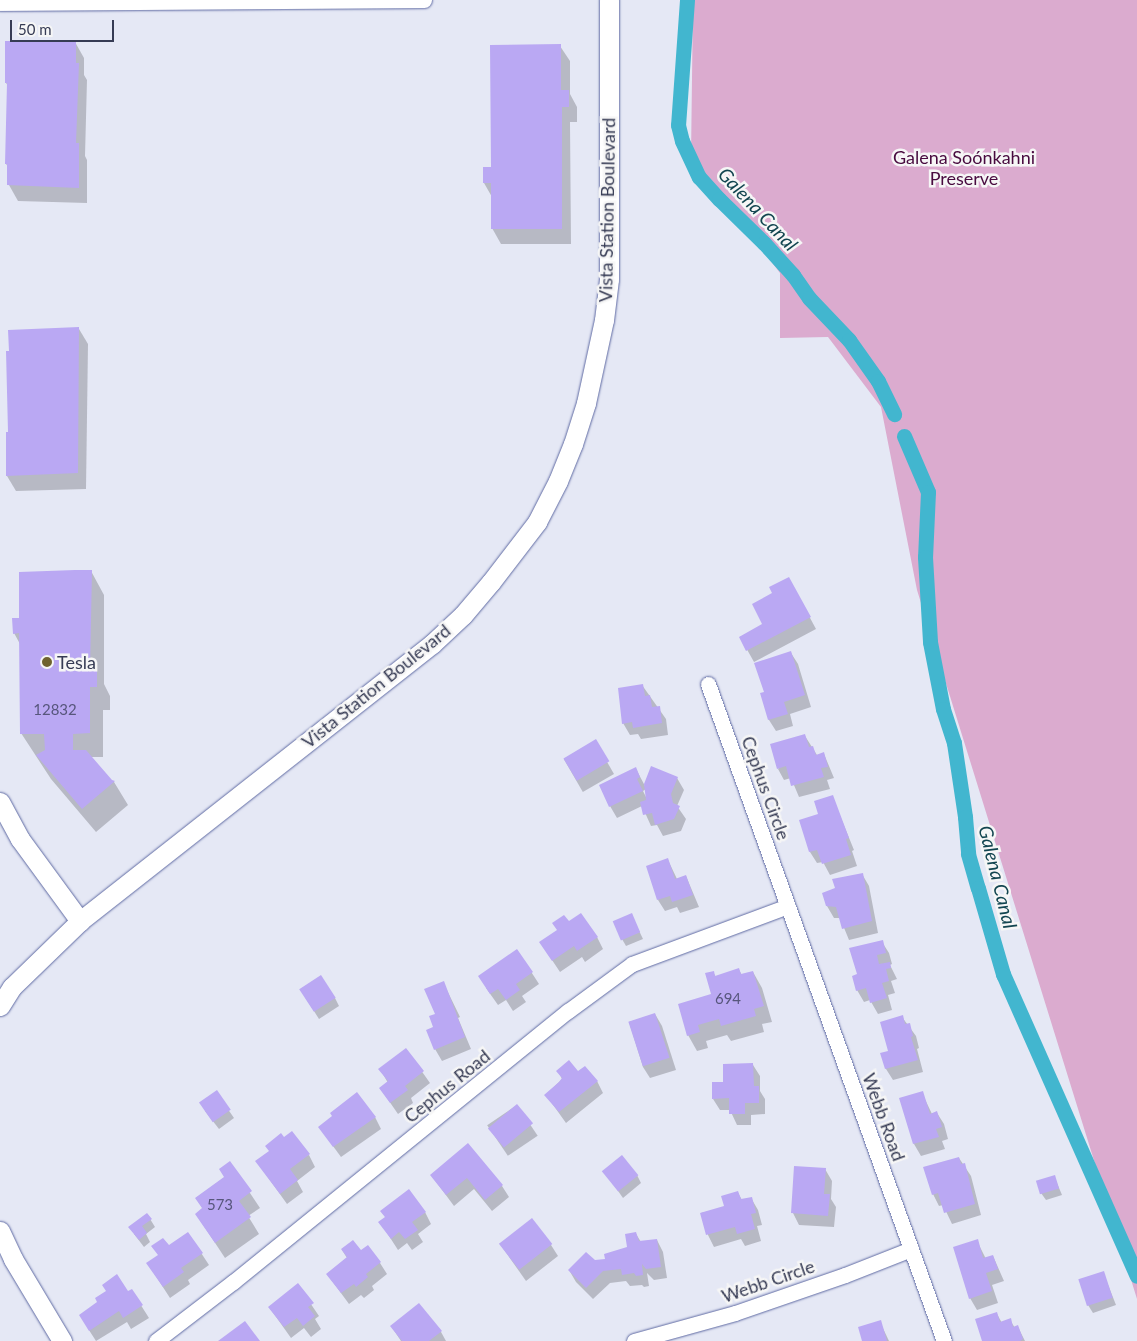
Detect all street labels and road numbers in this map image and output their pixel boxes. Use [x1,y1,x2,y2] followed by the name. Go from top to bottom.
[595,118,619,302] street label: Vista Station Boulevard
[298,620,454,752] street label: Vista Station Boulevard
[737,733,795,843] street label: Cephus Circle
[400,1045,494,1127] street label: Cephus Road
[858,1070,910,1164] street label: Webb Road
[719,1255,817,1307] street label: Webb Circle

